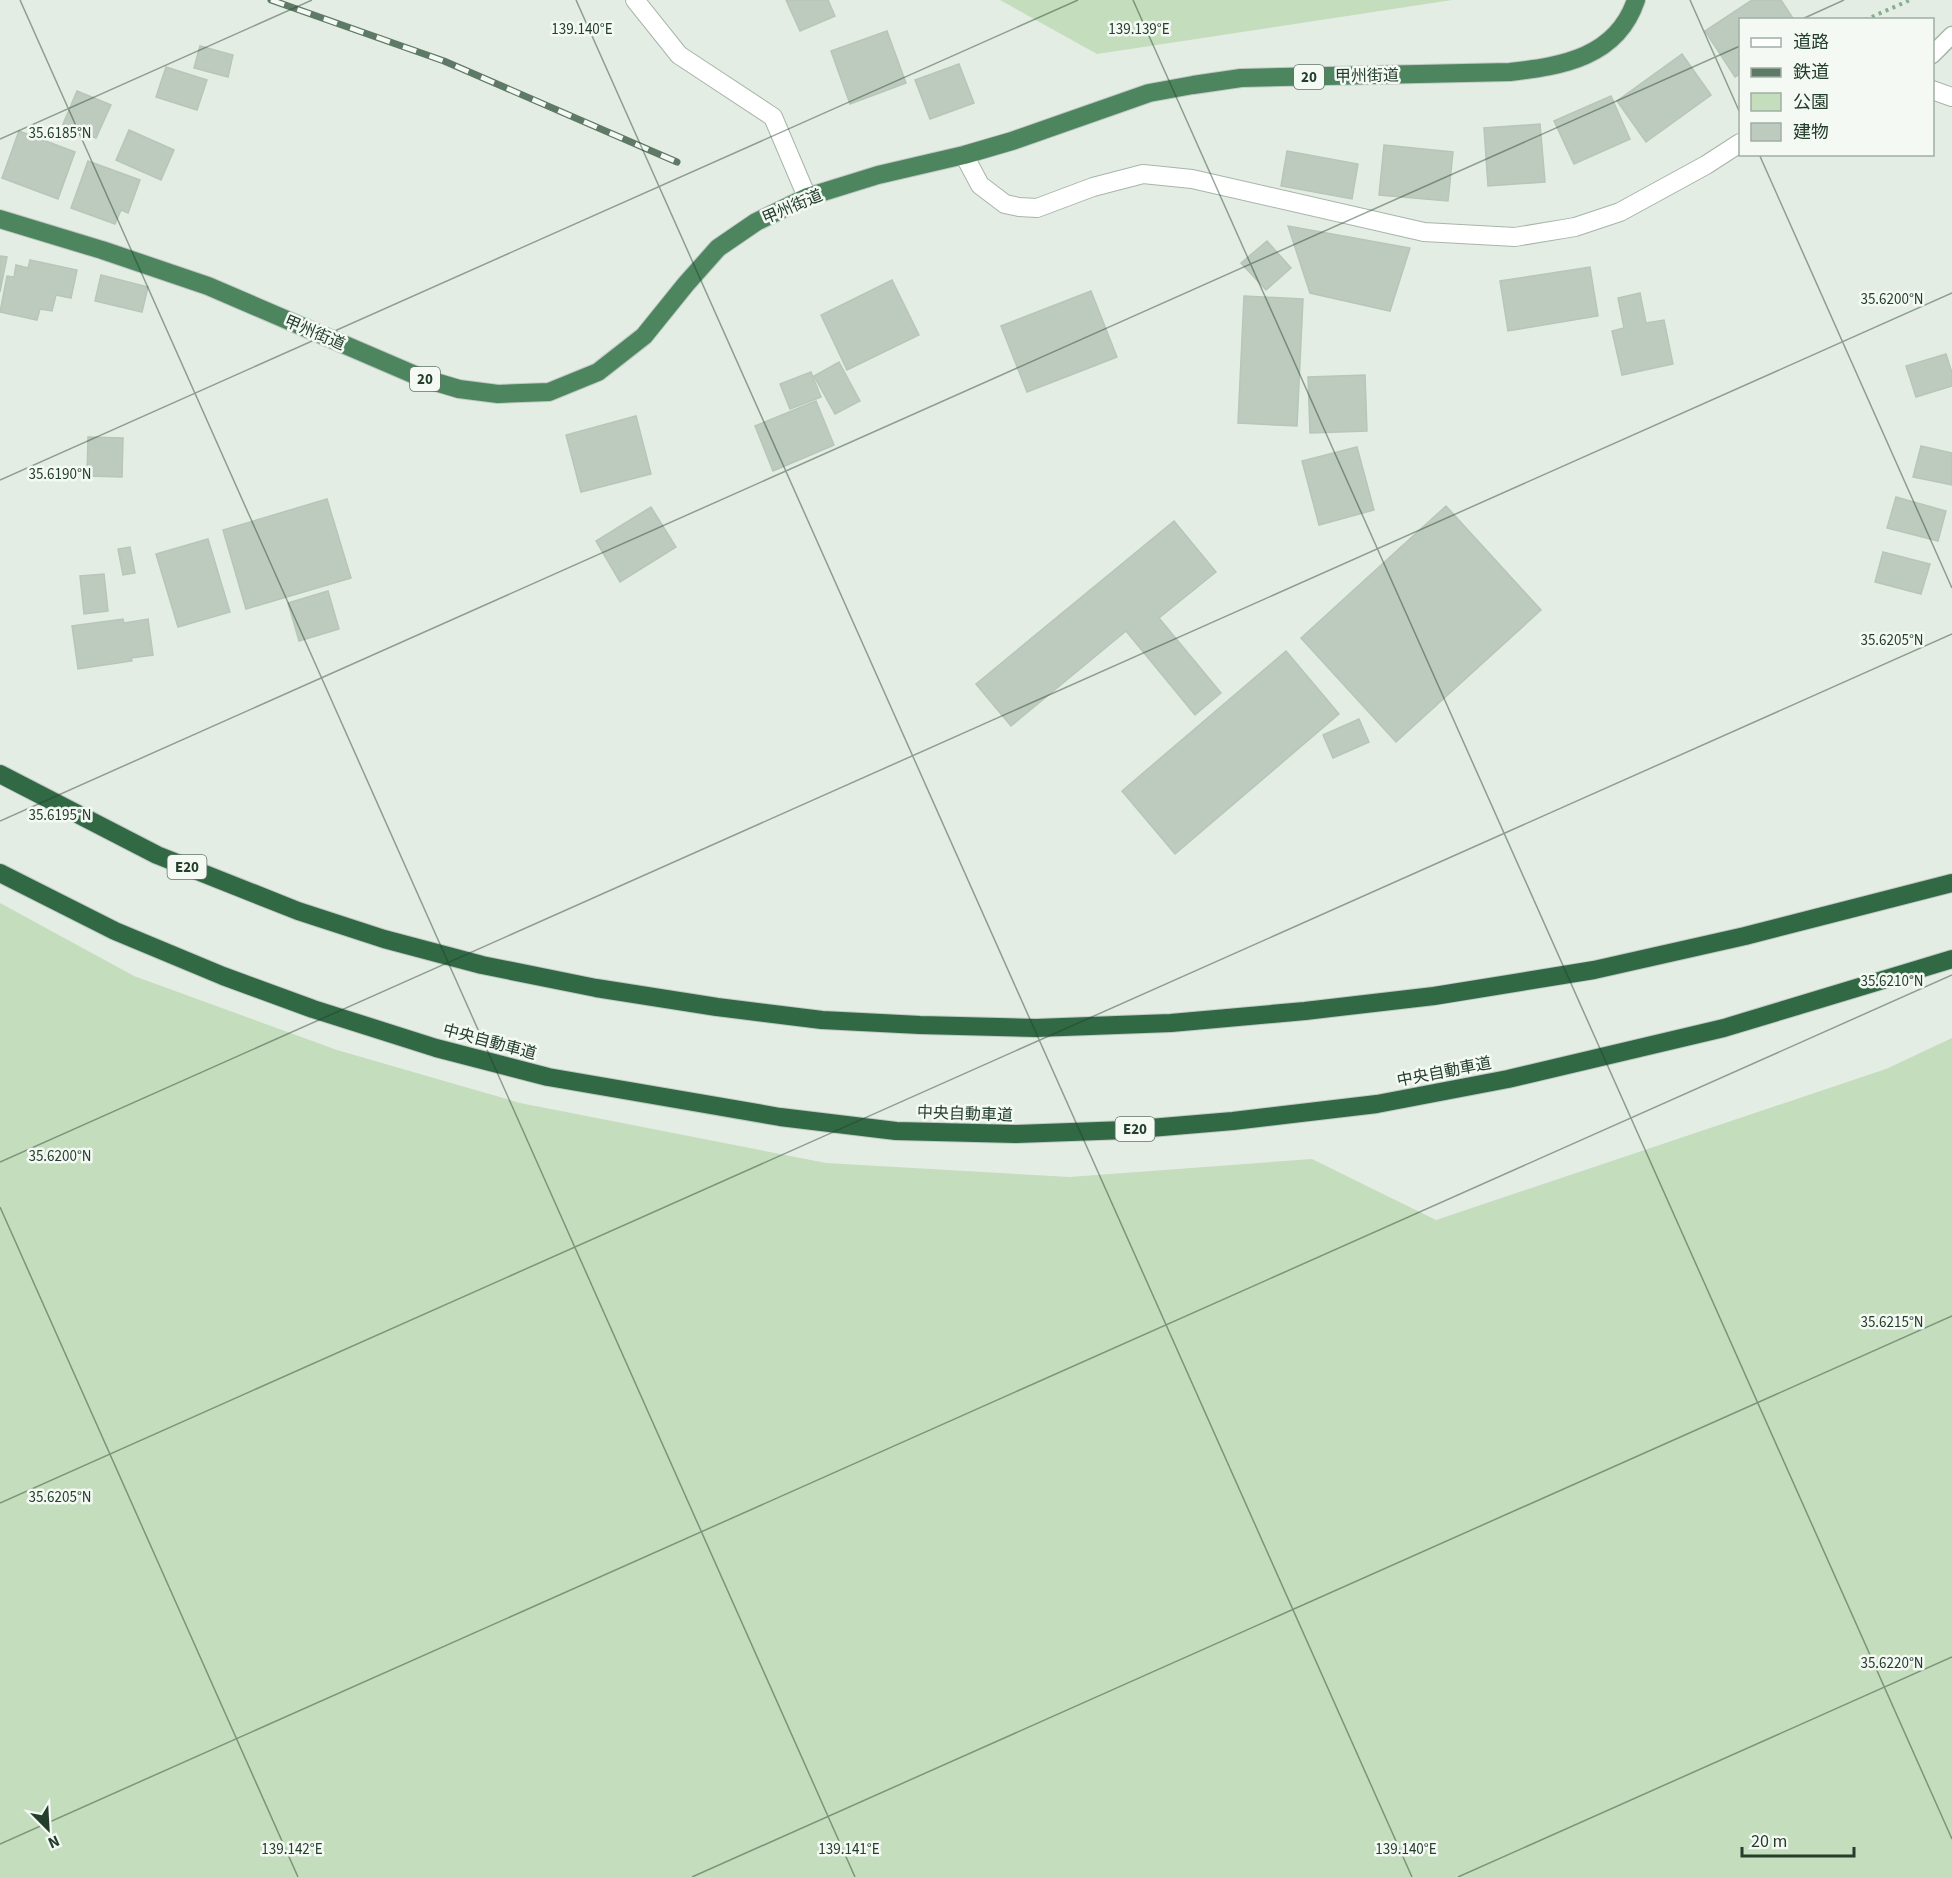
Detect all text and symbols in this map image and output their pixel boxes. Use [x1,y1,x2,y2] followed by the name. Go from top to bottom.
[1739,18,1934,156] legend
[551,19,613,40] text: 139.140°E
[1108,19,1170,40] text: 139.139°E
[1793,30,1829,55] text: 道路
[1793,60,1829,85] text: 鉄道
[1335,64,1399,88] street label: 甲州街道
[1294,65,1324,89] road number: 20
[1793,90,1829,115] text: 公園
[1793,120,1829,145] text: 建物
[28,123,92,144] text: 35.6185°N
[759,184,826,230] street label: 甲州街道
[1860,289,1924,310] text: 35.6200°N
[281,310,348,356] street label: 甲州街道
[410,367,440,391] road number: 20
[28,464,92,485] text: 35.6190°N
[1860,630,1924,651] text: 35.6205°N
[28,805,92,826] text: 35.6195°N
[168,855,207,879] road number: E20
[1860,971,1924,992] text: 35.6210°N
[441,1019,539,1065] street label: 中央自動車道
[1395,1052,1493,1092] street label: 中央自動車道
[917,1101,1013,1127] street label: 中央自動車道
[1116,1117,1154,1141] road number: E20
[28,1146,92,1167] text: 35.6200°N
[1860,1312,1924,1333] text: 35.6215°N
[28,1487,92,1508] text: 35.6205°N
[1860,1653,1924,1674] text: 35.6220°N
[18,1799,78,1859] north arrow
[1742,1820,1854,1858] scale bar
[1751,1829,1787,1854] text: 20 m
[44,1830,63,1854] text: N
[261,1839,323,1860] text: 139.142°E
[818,1839,880,1860] text: 139.141°E
[1375,1839,1437,1860] text: 139.140°E

